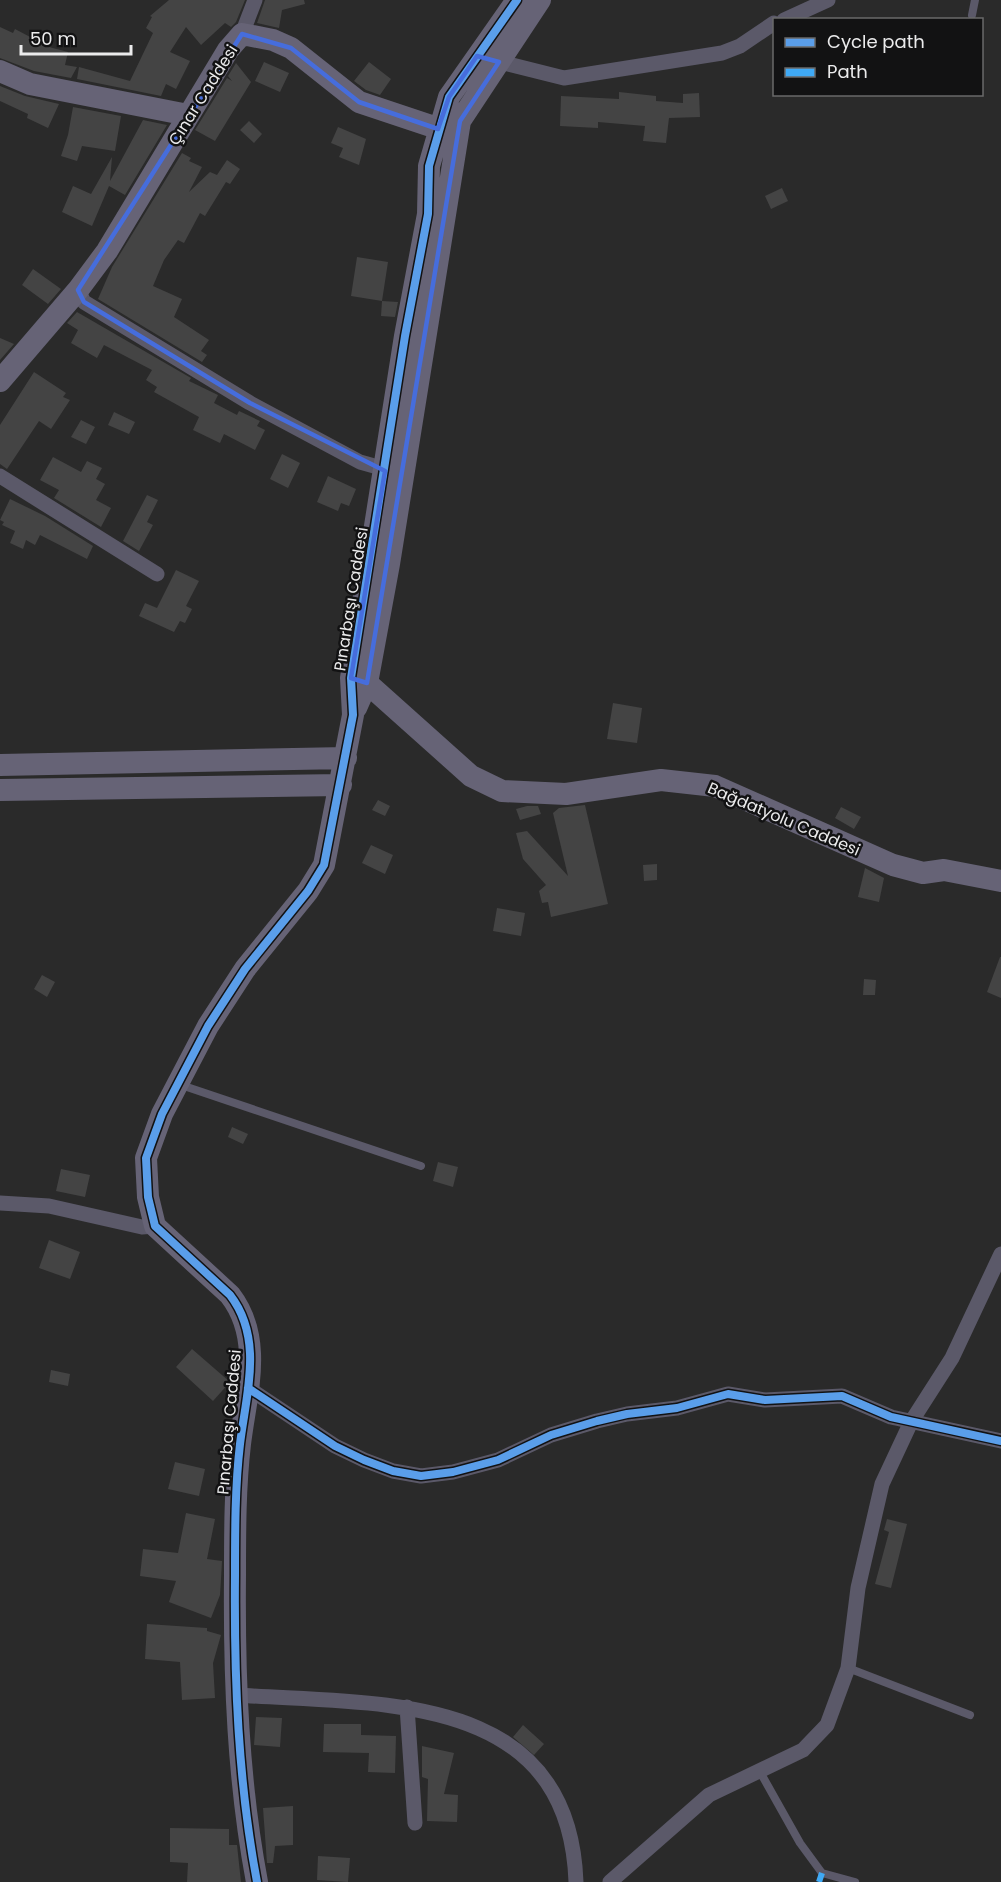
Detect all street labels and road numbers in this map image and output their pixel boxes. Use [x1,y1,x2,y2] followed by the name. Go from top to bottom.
[163,40,243,150] street label: Çınar Caddesi
[328,525,374,673] street label: Pınarbaşı Caddesi
[704,776,864,862] street label: Bağdatyolu Caddesi
[211,1349,247,1495] street label: Pınarbaşı Caddesi

